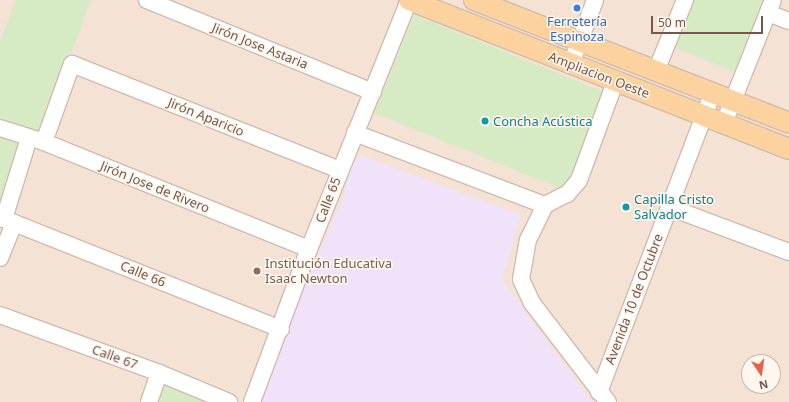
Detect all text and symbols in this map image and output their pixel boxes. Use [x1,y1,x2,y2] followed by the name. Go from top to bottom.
[572,3,582,13] marker: Ferretería Espinoza
[653,8,765,34] scale bar
[547,14,607,45] place label: Ferretería Espinoza
[658,14,686,31] text: 50 m
[210,20,310,72] street label: Jirón Jose Astaria
[546,49,652,101] street label: Ampliacion Oeste
[165,95,247,139] street label: Jirón Aparicio
[493,113,592,129] place label: Concha Acústica
[480,116,490,126] marker: Concha Acústica
[98,158,212,216] street label: Jirón Jose de Rivero
[312,175,344,225] street label: Calle 65
[634,192,714,223] place label: Capilla Cristo Salvador
[621,202,631,212] marker: Capilla Cristo Salvador
[602,231,666,367] street label: Avenida 10 de Octubre
[265,256,392,287] place label: Institución Educativa Isaac Newton
[118,258,168,290] street label: Calle 66
[252,266,262,276] marker: Institución Educativa Isaac Newton
[90,341,140,373] street label: Calle 67
[741,354,781,394] north arrow
[758,377,770,394] text: N

